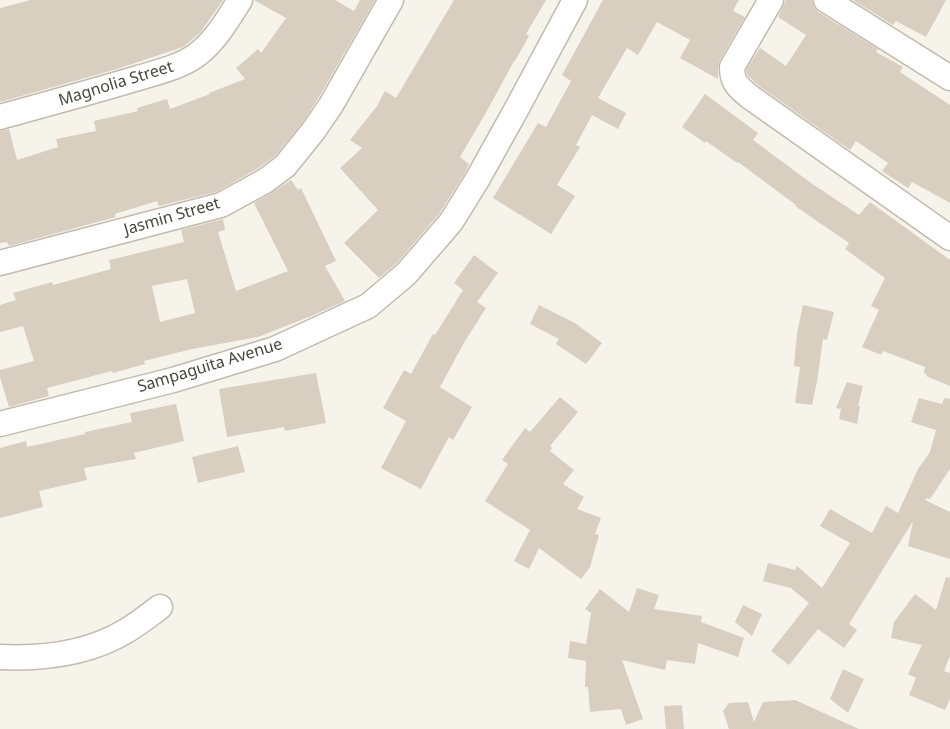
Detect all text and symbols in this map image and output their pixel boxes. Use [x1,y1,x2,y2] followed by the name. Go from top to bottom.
[56,57,176,111] street label: Magnolia Street
[122,194,222,240] street label: Jasmin Street
[135,335,285,397] street label: Sampaguita Avenue

